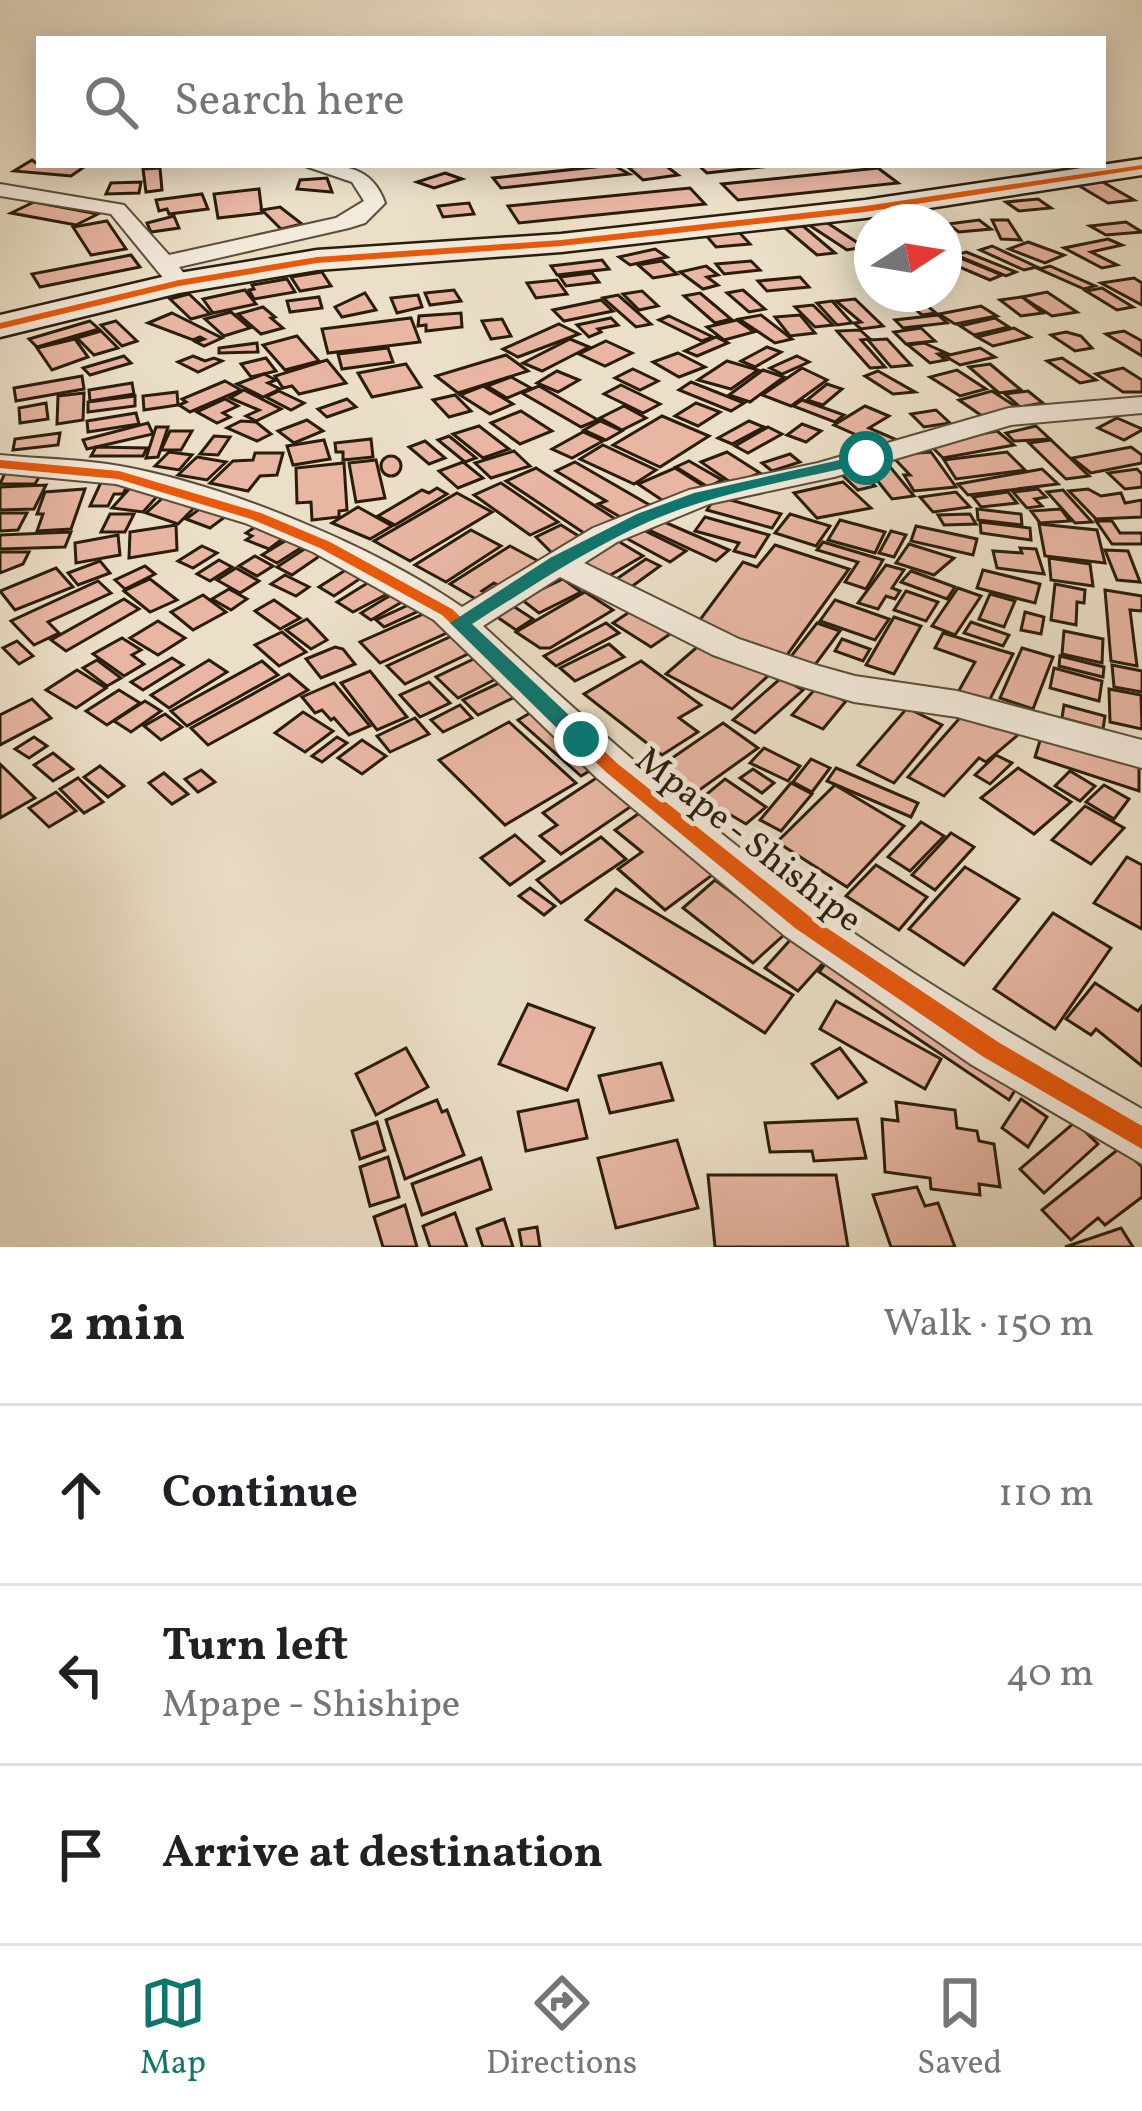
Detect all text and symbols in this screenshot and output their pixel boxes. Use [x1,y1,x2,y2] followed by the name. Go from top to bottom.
[36,36,1106,168] search box
[78,69,144,135] icon: search
[174,71,405,134] text: Search here
[854,204,962,312] north arrow
[839,431,893,485] route start
[554,712,608,766] route end
[624,737,871,946] street label: Mpape - Shishipe
[48,1290,186,1361] text: 2 min
[883,1298,1094,1352] text: Walk · 150 m
[48,1462,114,1528] icon: ahead
[162,1463,358,1526] text: Continue
[998,1468,1094,1522] text: 110 m
[162,1616,348,1679] text: Turn left
[48,1642,114,1708] icon: left
[1006,1648,1094,1702] text: 40 m
[162,1679,460,1733] text: Mpape - Shishipe
[48,1822,114,1888] icon: arrive
[162,1823,603,1886] text: Arrive at destination
[140,1970,206,2088] tab: Map
[486,1970,637,2088] tab: Directions
[917,1970,1002,2088] tab: Saved

